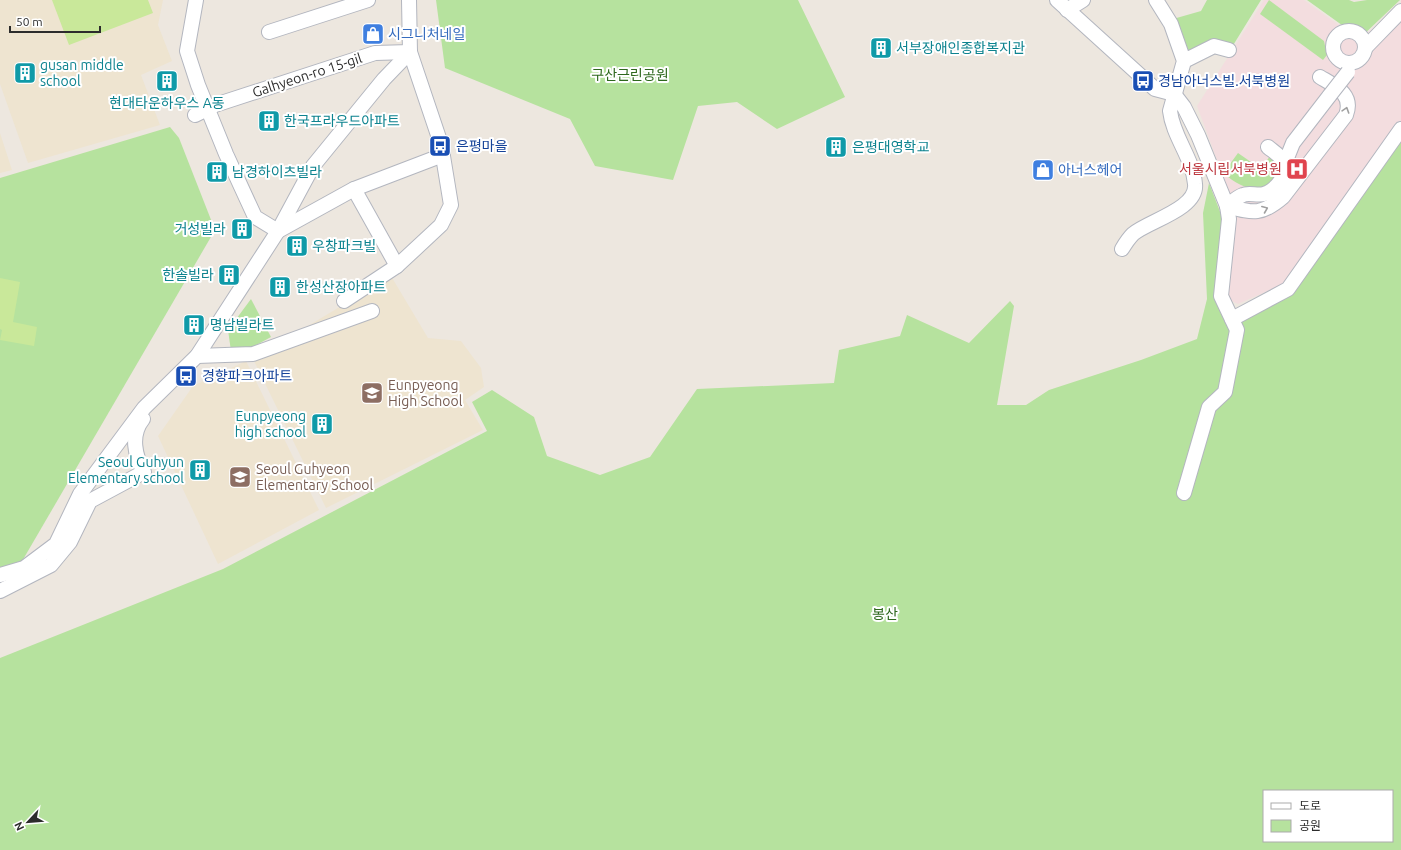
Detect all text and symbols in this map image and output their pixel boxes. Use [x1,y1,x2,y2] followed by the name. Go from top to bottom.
[10,8,100,34] scale bar
[16,15,43,28] text: 50 m
[360,21,386,47] shop icon: 시그니처네일
[388,26,465,42] place label: 시그니처네일
[868,35,894,61] building icon: 서부장애인종합복지관
[896,40,1025,56] place label: 서부장애인종합복지관
[250,50,364,100] street label: Galhyeon-ro 15-gil
[40,57,124,89] place label: gusan middle school
[12,60,38,86] building icon: gusan middle school
[591,67,669,83] park label: 구산근린공원
[154,68,180,94] building icon: 현대타운하우스 A동
[1130,68,1156,94] bus stop icon: 경남아너스빌.서북병원
[1158,73,1290,89] place label: 경남아너스빌.서북병원
[109,95,225,111] place label: 현대타운하우스 A동
[1341,107,1350,114] one-way arrow
[256,108,282,134] building icon: 한국프라우드아파트
[284,113,400,129] place label: 한국프라우드아파트
[427,133,453,159] bus stop icon: 은평마을
[823,134,849,160] building icon: 은평대영학교
[456,138,508,154] place label: 은평마을
[852,139,929,155] place label: 은평대영학교
[1284,156,1310,182] hospital icon: 서울시립서북병원
[1030,157,1056,183] shop icon: 아너스헤어
[204,159,230,185] building icon: 남경하이츠빌라
[1179,161,1282,177] place label: 서울시립서북병원
[1058,162,1122,178] place label: 아너스헤어
[232,164,322,180] place label: 남경하이츠빌라
[1261,206,1268,214] one-way arrow
[229,216,255,242] building icon: 거성빌라
[174,221,226,237] place label: 거성빌라
[284,233,310,259] building icon: 우창파크빌
[312,238,376,254] place label: 우창파크빌
[216,262,242,288] building icon: 한솔빌라
[162,267,214,283] place label: 한솔빌라
[267,274,293,300] building icon: 한성산장아파트
[296,279,386,295] place label: 한성산장아파트
[181,312,207,338] building icon: 명남빌라트
[210,317,275,333] place label: 명남빌라트
[173,363,199,389] bus stop icon: 경향파크아파트
[202,368,292,384] place label: 경향파크아파트
[388,377,463,409] place label: Eunpyeong High School
[359,380,385,406] school or university icon: Eunpyeong High School
[235,408,306,440] place label: Eunpyeong high school
[309,411,335,437] building icon: Eunpyeong high school
[68,454,184,486] place label: Seoul Guhyun Elementary school
[187,457,213,483] building icon: Seoul Guhyun Elementary school
[256,461,374,493] place label: Seoul Guhyeon Elementary School
[227,464,253,490] school or university icon: Seoul Guhyeon Elementary School
[872,606,898,622] park label: 봉산
[1263,790,1393,842] legend
[1299,799,1321,812] text: 도로
[8,802,48,842] north arrow
[1299,819,1321,832] text: 공원
[12,820,26,833] text: N

